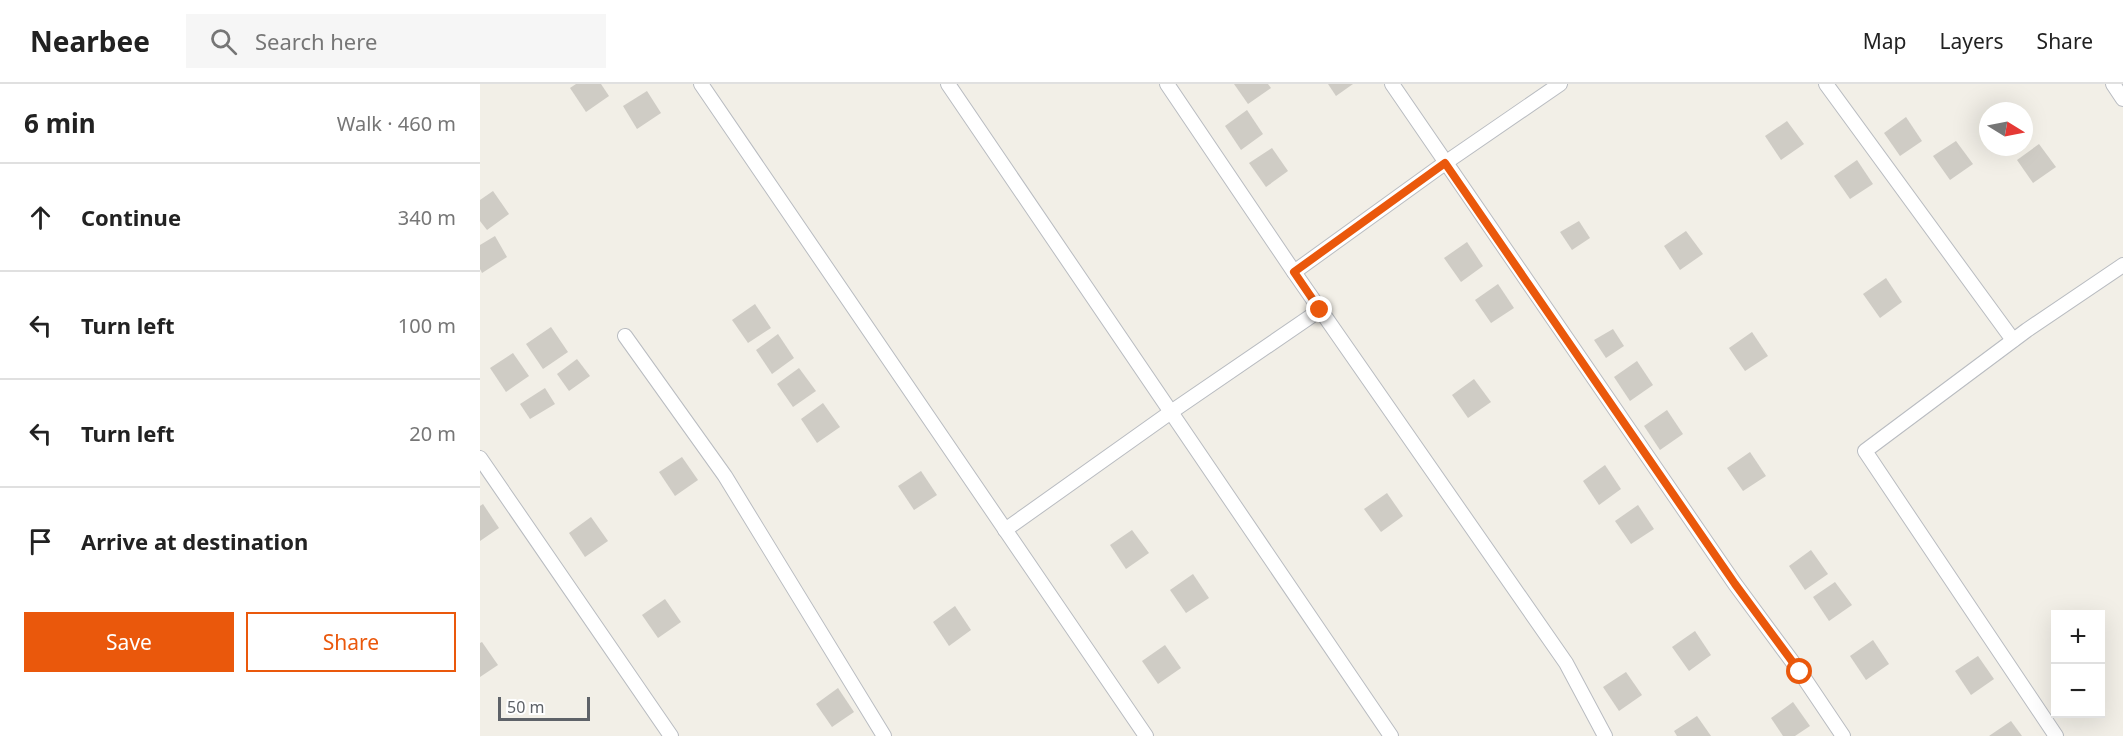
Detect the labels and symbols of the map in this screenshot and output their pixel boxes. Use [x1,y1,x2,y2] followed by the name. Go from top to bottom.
[1979,102,2033,156] north arrow
[1306,296,1332,322] route end
[1786,658,1812,684] route start
[498,694,590,722] scale bar

